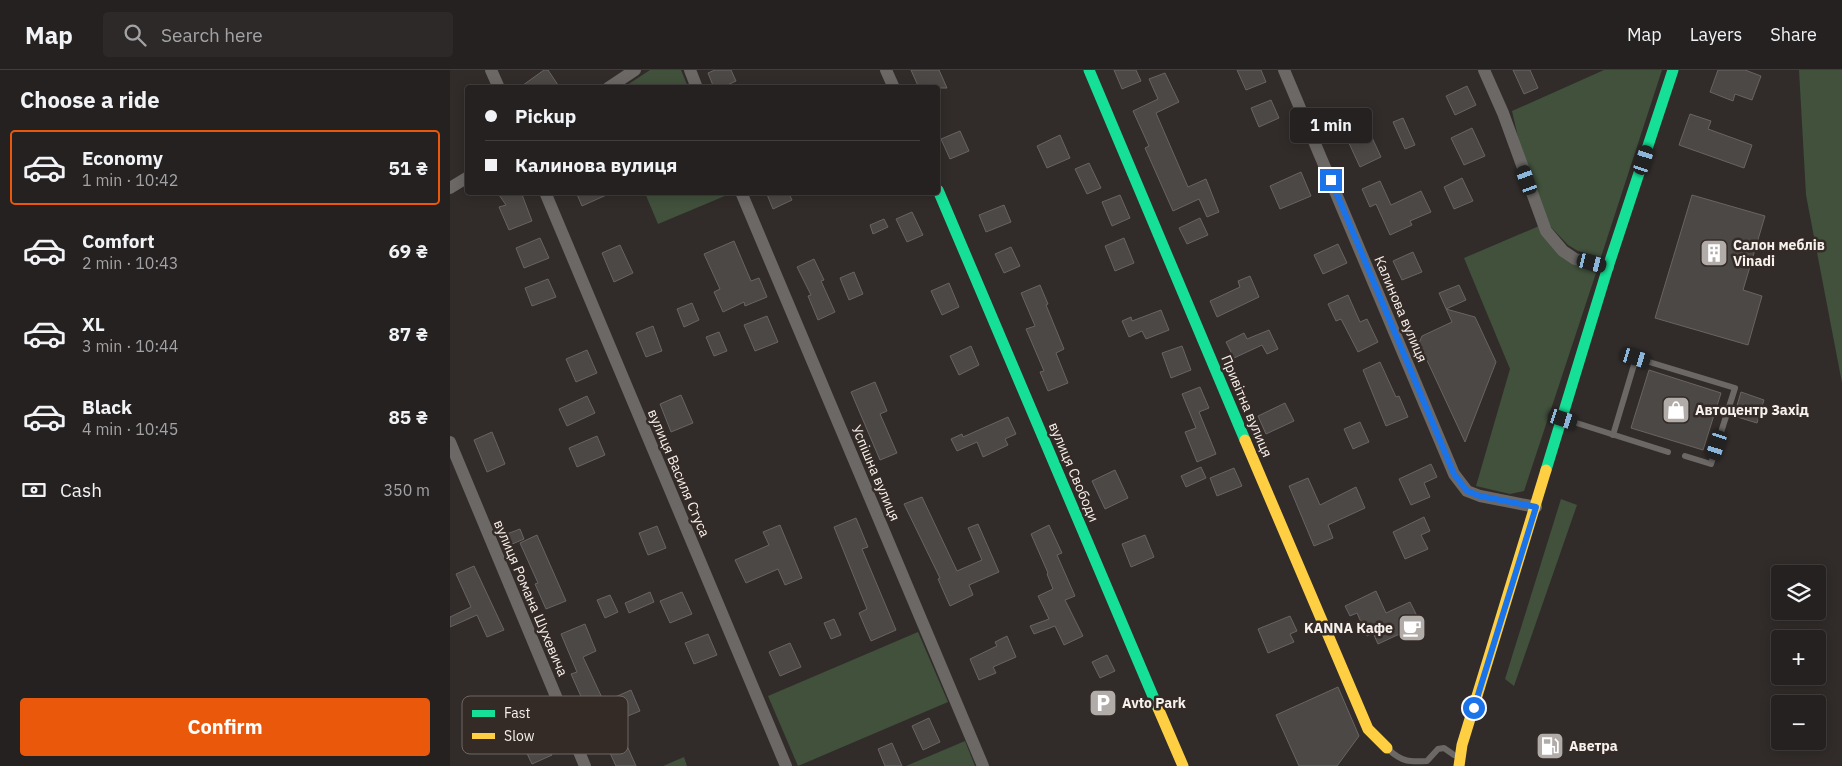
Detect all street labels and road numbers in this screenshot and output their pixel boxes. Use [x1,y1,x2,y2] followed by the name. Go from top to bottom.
[1370,253,1432,365] street label: Калинова вулиця
[1217,352,1277,460] street label: Привітна вулиця
[644,406,714,540] street label: вулиця Василя Стуса
[1045,419,1103,525] street label: вулиця Свободи
[848,422,904,524] street label: Успішна вулиця
[490,517,572,679] street label: вулиця Романа Шухевича

